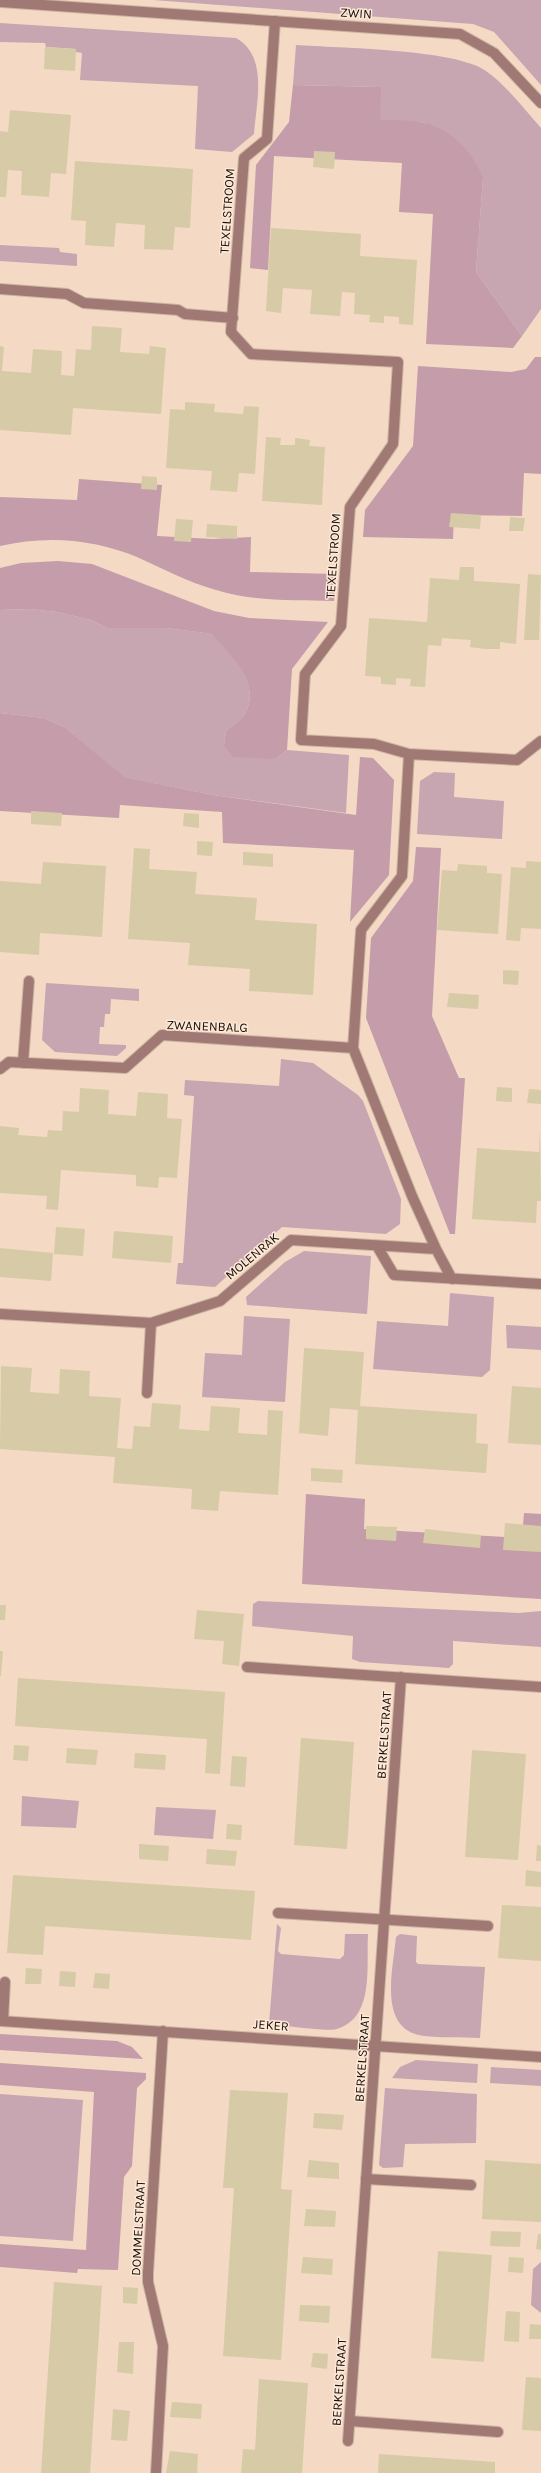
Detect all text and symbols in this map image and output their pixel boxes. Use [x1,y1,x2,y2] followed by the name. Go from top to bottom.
[340,4,372,22] street label: ZWIN
[217,168,237,254] street label: TEXELSTROOM
[323,513,343,599] street label: TEXELSTROOM
[166,1017,248,1035] street label: ZWANENBALG
[222,1229,282,1283] street label: MOLENRAK
[373,1690,395,1779] street label: BERKELSTRAAT
[351,2013,373,2102] street label: BERKELSTRAAT
[253,2016,289,2034] street label: JEKER
[128,2179,148,2276] street label: DOMMELSTRAAT
[328,2337,350,2426] street label: BERKELSTRAAT

